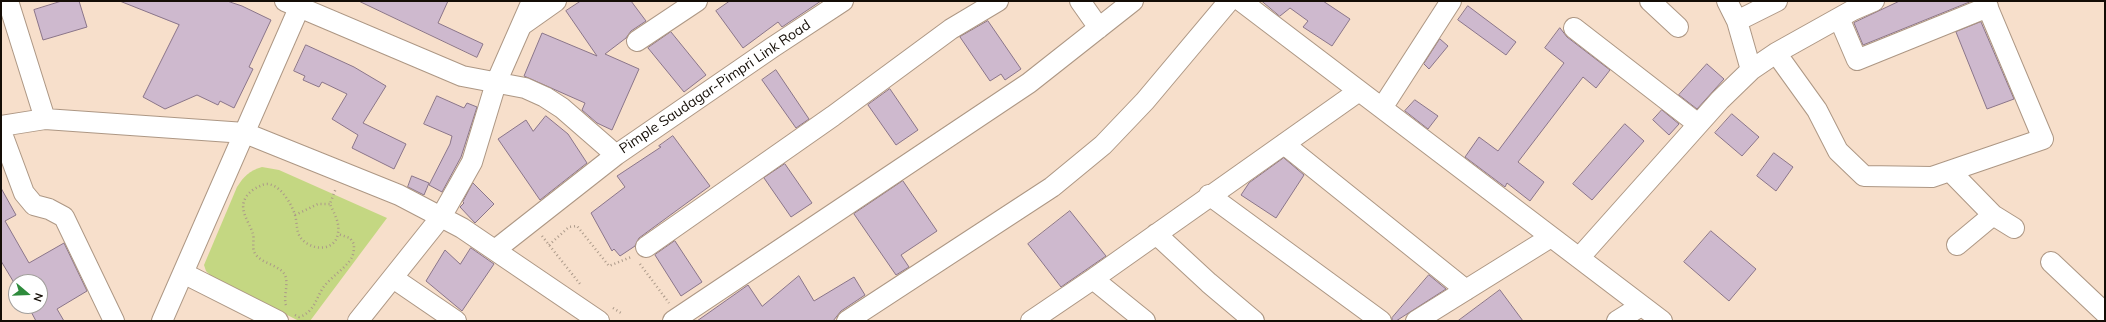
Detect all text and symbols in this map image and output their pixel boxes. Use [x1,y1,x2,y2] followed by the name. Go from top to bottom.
[616,17,814,157] street label: Pimple Saudagar-Pimpri Link Road
[8,274,48,314] north arrow
[30,291,46,304] text: N

